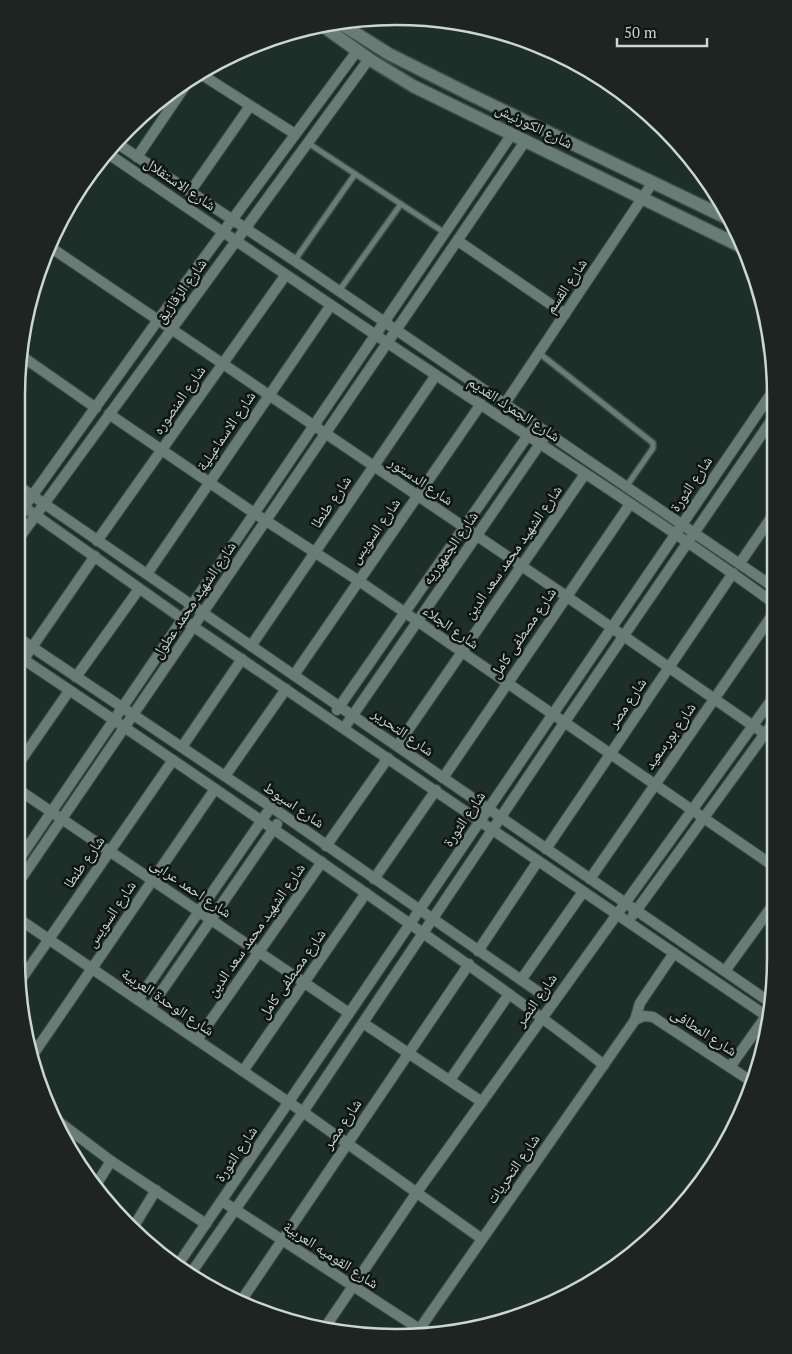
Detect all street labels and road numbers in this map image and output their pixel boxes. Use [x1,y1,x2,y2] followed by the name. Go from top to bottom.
[492,98,576,153] street label: شارع الكورنيش
[140,152,221,215] street label: شارع الاستقلال
[150,254,211,327] street label: شارع الزقازيق
[539,254,592,318] street label: شارع القسم
[147,361,210,439] street label: شارع المنصوره
[464,371,565,446] street label: شارع الجمرك القديم
[191,387,260,475] street label: شارع الاسماعيلية
[384,451,458,510] street label: شارع الدستور
[664,452,717,516] street label: شارع الثورة
[305,471,356,532] street label: شارع طنطا
[458,480,567,623] street label: شارع الشهيد محمد سعد الدين
[344,493,405,568] street label: شارع السويس
[416,507,483,589] street label: شارع الجمهوريه
[146,537,241,663] street label: شارع الشهيد محمد عطول
[484,583,561,682] street label: شارع مصطفى كامل
[419,599,484,654] street label: شارع الجلاء
[601,673,651,733] street label: شارع مصر
[639,698,701,774] street label: شارع بورسعيد
[367,702,439,761] street label: شارع التحرير
[260,776,329,833] street label: شارع اسيوط
[437,787,490,851] street label: شارع الثورة
[58,831,109,892] street label: شارع طنطا
[147,853,236,923] street label: شارع احمد عرابى
[201,858,310,1001] street label: شارع الشهيد محمد سعد الدين
[81,876,141,951] street label: شارع السويس
[253,924,331,1023] street label: شارع مصطفى كامل
[118,963,219,1040] street label: شارع الوحدة العربية
[509,969,562,1032] street label: شارع النصر
[667,1002,742,1061] street label: شارع المطافى
[316,1094,366,1154] street label: شارع مصر
[209,1122,262,1186] street label: شارع الثورة
[481,1129,544,1208] street label: شارع التحريات
[280,1216,383,1293] street label: شارع القوميه العربية

